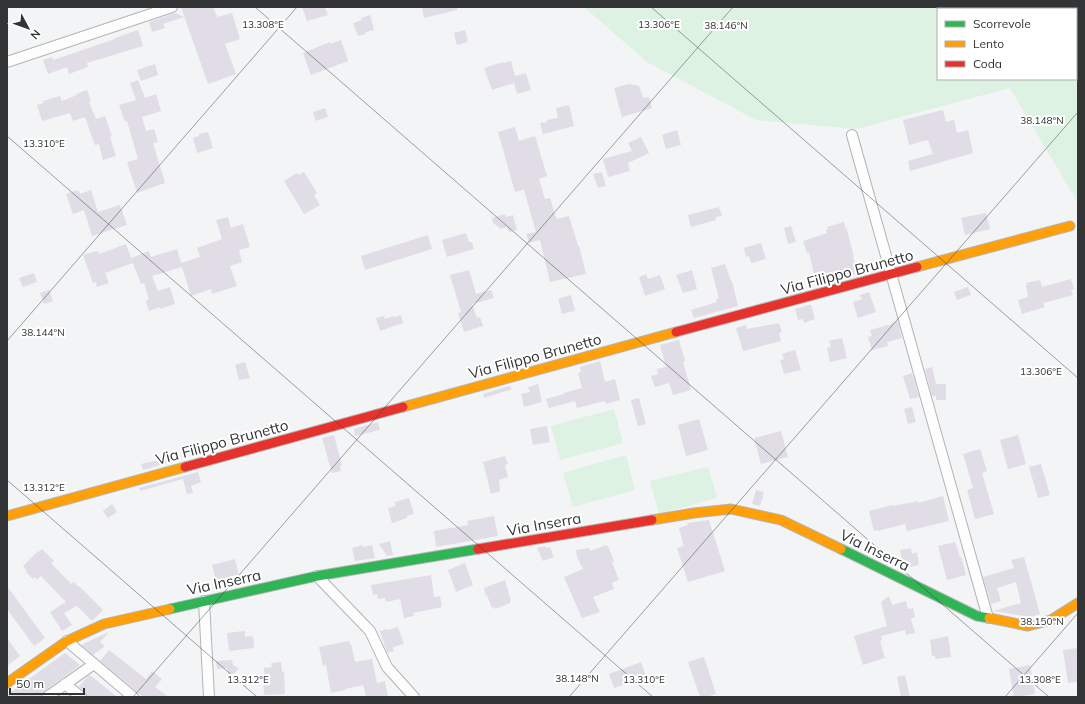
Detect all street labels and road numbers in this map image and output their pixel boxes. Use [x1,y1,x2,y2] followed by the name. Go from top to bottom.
[779,245,915,299] street label: Via Filippo Brunetto
[467,329,603,383] street label: Via Filippo Brunetto
[154,415,290,469] street label: Via Filippo Brunetto
[505,508,583,540] street label: Via Inserra
[837,525,913,575] street label: Via Inserra
[185,565,263,599] street label: Via Inserra

